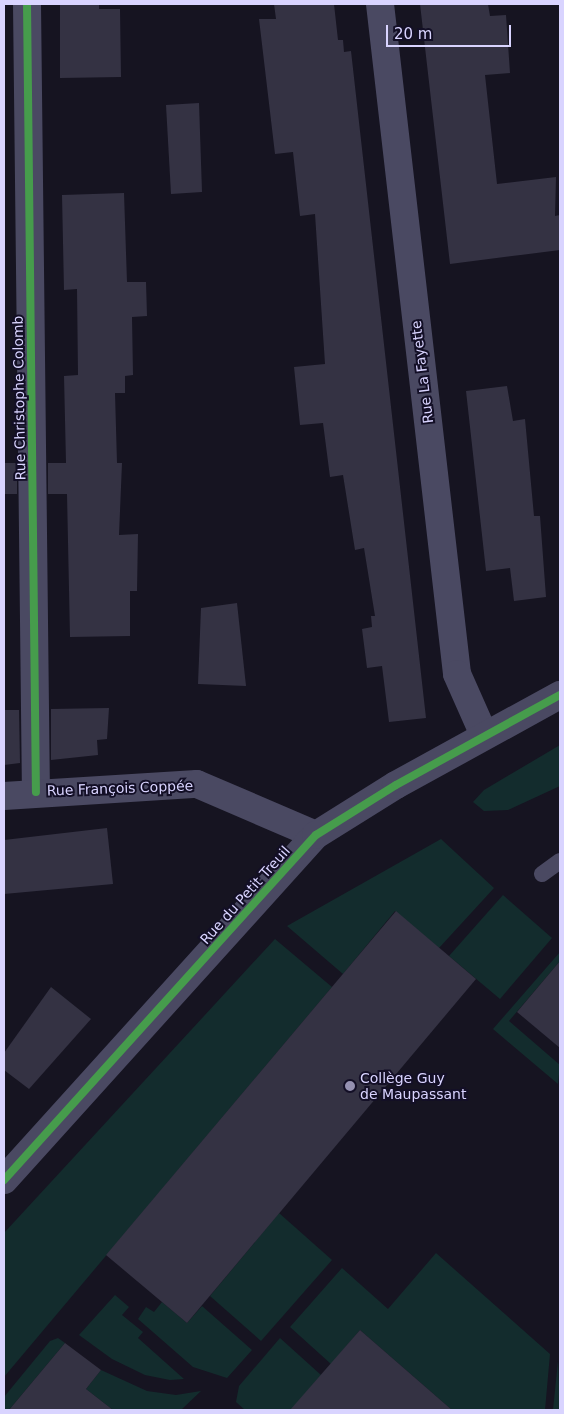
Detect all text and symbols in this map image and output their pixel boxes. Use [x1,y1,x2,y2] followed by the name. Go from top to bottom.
[389,15,514,47] scale bar
[394,25,432,43] text: 20 m
[9,315,29,481] street label: Rue Christophe Colomb
[407,320,437,424] street label: Rue La Fayette
[46,777,194,799] street label: Rue François Coppée
[196,842,294,948] street label: Rue du Petit Treuil
[360,1070,466,1102] place label: Collège Guy de Maupassant
[344,1080,356,1092] marker: Collège Guy de Maupassant

